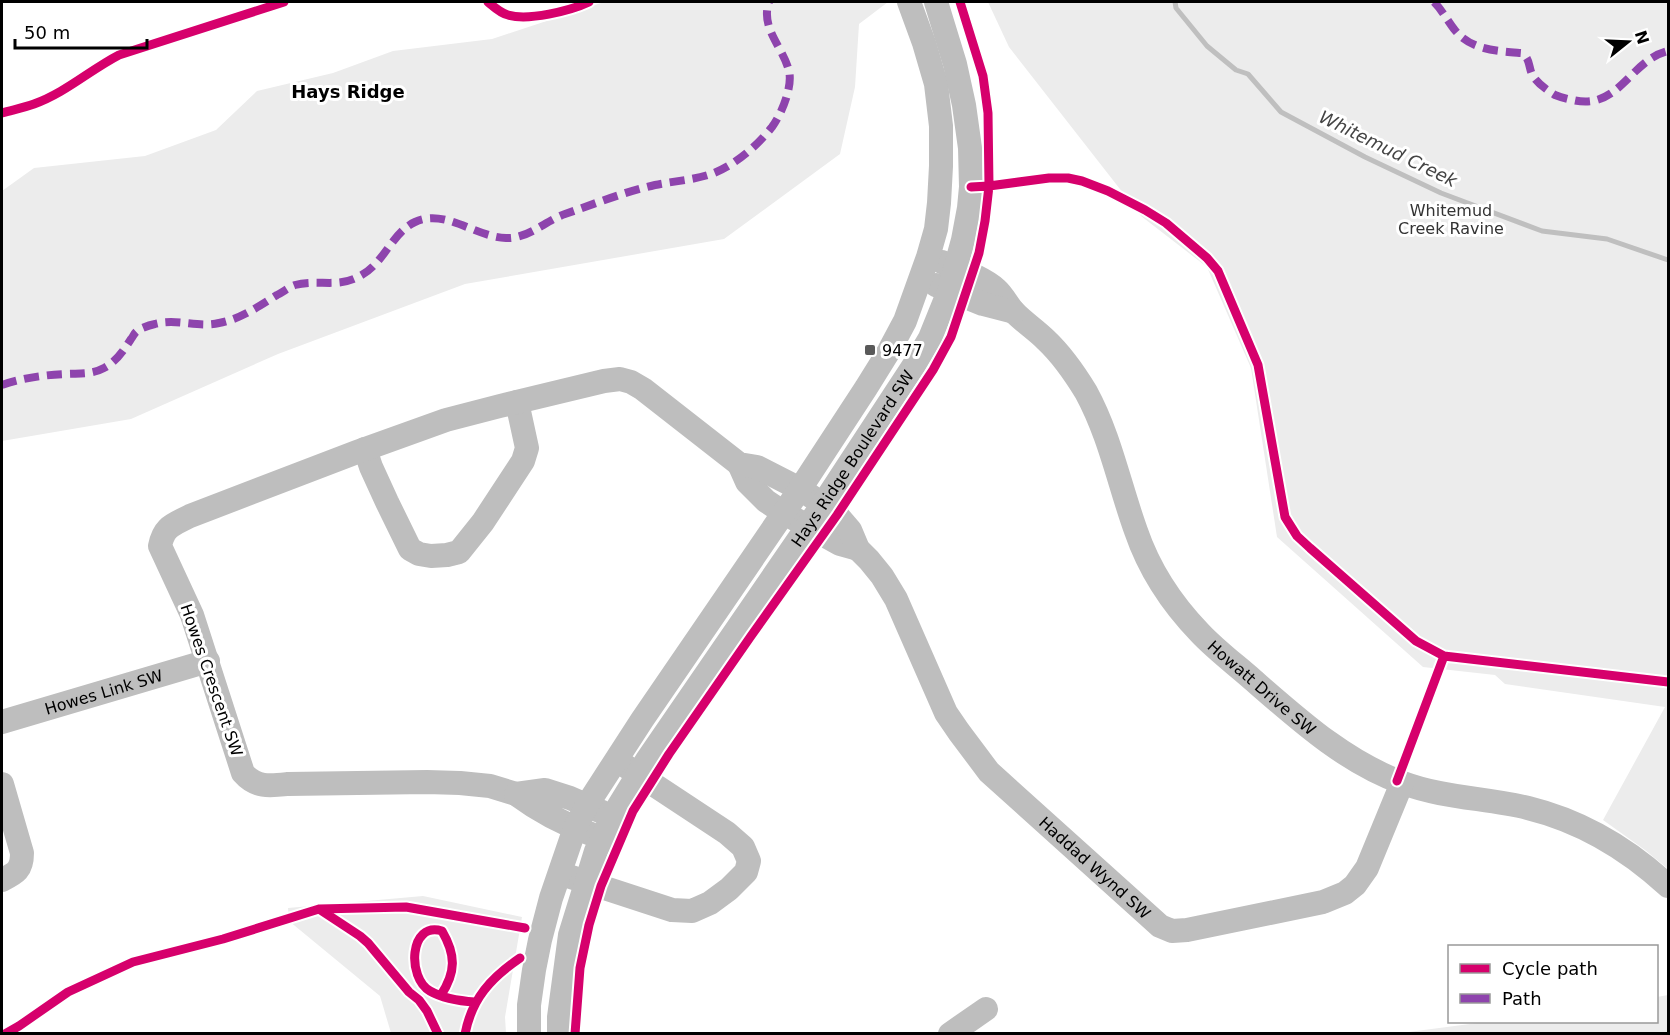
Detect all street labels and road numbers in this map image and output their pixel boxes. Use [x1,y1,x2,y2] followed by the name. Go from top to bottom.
[787,367,918,551] street label: Hays Ridge Boulevard SW
[177,601,247,759] street label: Howes Crescent SW
[1204,637,1320,739] street label: Howatt Drive SW
[43,666,165,719] street label: Howes Link SW
[1035,813,1155,923] street label: Haddad Wynd SW

